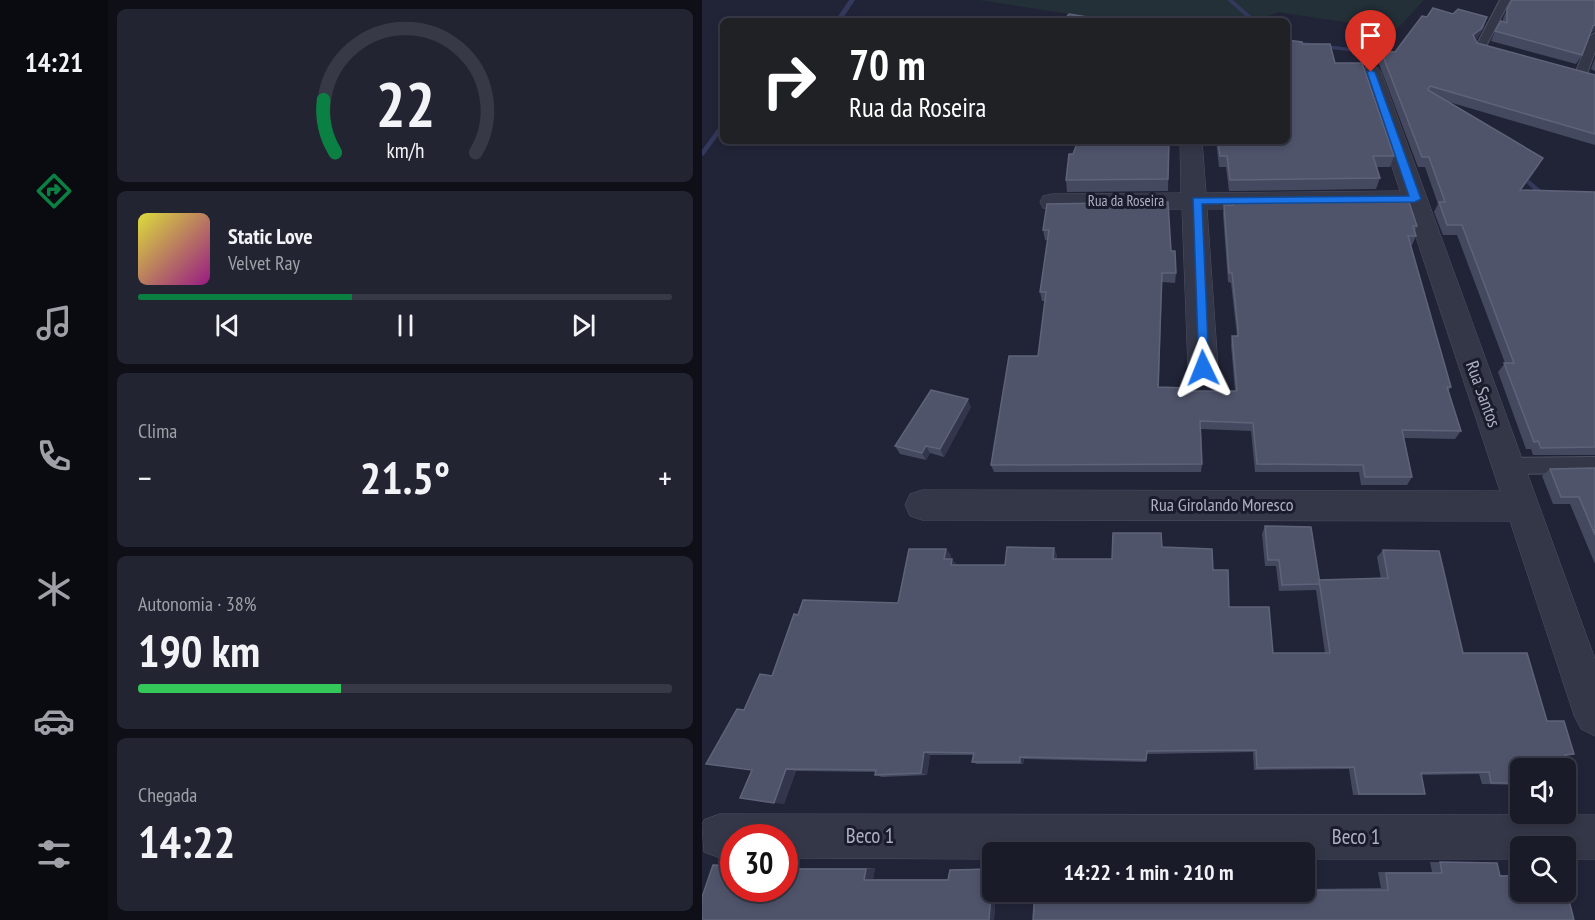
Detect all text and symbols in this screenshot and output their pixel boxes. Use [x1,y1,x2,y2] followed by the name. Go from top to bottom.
[1345,10,1396,72] pin
[1354,19,1387,52] icon: arrive
[849,37,926,92] text: 70 m
[750,42,828,120] icon: right
[25,45,83,79] text: 14:21
[375,63,435,144] text: 22
[849,90,986,124] text: Rua da Roseira
[386,136,424,164] text: km/h
[33,170,75,212] icon: directions
[1088,191,1164,210] street label: Rua da Roseira
[228,222,313,250] text: Static Love
[228,250,300,276] text: Velvet Ray
[33,302,75,344] icon: music
[211,309,244,342] icon: previous
[389,309,422,342] icon: pause
[567,309,600,342] icon: next
[1171,336,1235,400] position arrow
[1461,357,1506,430] street label: Rua Santos
[138,418,177,444] text: Clima
[33,435,75,477] icon: phone
[360,448,450,506] text: 21.5°
[138,456,152,499] text: −
[658,456,672,499] text: +
[1150,493,1294,516] street label: Rua Girolando Moresco
[33,568,75,610] icon: climate
[138,591,256,617] text: Autonomia · 38%
[138,621,260,679] text: 190 km
[33,700,75,742] icon: car
[1510,758,1576,902] map controls
[1510,758,1576,824] button: sound
[138,782,197,808] text: Chegada
[138,812,235,870] text: 14:22
[846,822,894,849] street label: Beco 1
[1332,823,1380,850] street label: Beco 1
[720,824,798,902] speed limit sign: 30
[33,833,75,875] icon: filters
[1510,836,1576,902] button: search
[1063,858,1234,886] text: 14:22 · 1 min · 210 m

